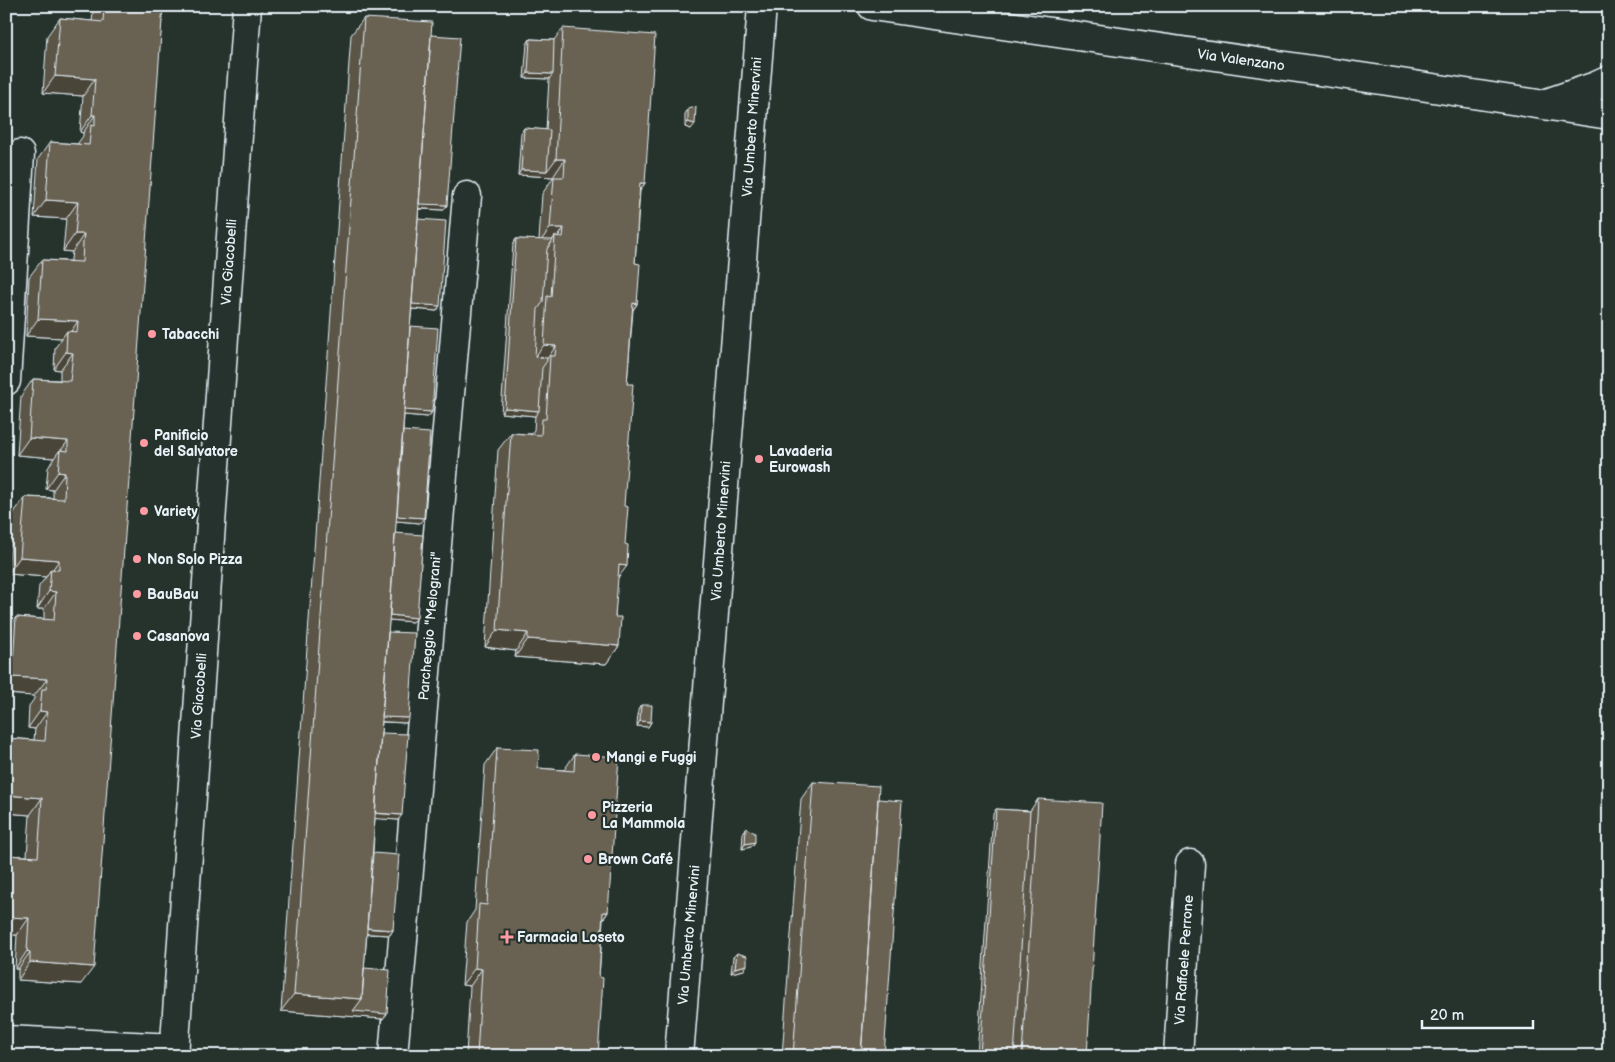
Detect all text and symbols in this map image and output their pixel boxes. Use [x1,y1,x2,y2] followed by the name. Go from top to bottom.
[1196,45,1286,75] street label: Via Valenzano
[739,56,765,198] street label: Via Umberto Minervini
[218,218,240,306] street label: Via Giacobelli
[162,326,219,343] place label: Tabacchi
[146,328,158,340] marker: Tabacchi
[154,427,238,460] place label: Panificio del Salvatore
[138,437,150,449] marker: Panificio del Salvatore
[769,443,833,476] place label: Lavaderia Eurowash
[753,453,765,465] marker: Lavaderia Eurowash
[708,460,734,602] street label: Via Umberto Minervini
[154,503,198,520] place label: Variety
[138,505,150,517] marker: Variety
[147,551,243,568] place label: Non Solo Pizza
[415,551,445,701] street label: Parcheggio "Melograni"
[131,553,143,565] marker: Non Solo Pizza
[147,586,199,603] place label: BauBau
[131,588,143,600] marker: BauBau
[147,628,210,645] place label: Casanova
[131,630,143,642] marker: Casanova
[188,652,210,740] street label: Via Giacobelli
[606,749,697,766] place label: Mangi e Fuggi
[590,751,602,763] marker: Mangi e Fuggi
[602,799,685,832] place label: Pizzeria La Mammola
[586,809,598,821] marker: Pizzeria La Mammola
[598,851,674,868] place label: Brown Café
[582,853,594,865] marker: Brown Café
[674,864,704,1006] street label: Via Umberto Minervini
[1171,894,1197,1026] street label: Via Raffaele Perrone
[517,929,625,946] place label: Farmacia Loseto
[501,931,513,943] marker: Farmacia Loseto
[1422,997,1534,1029] scale bar
[1430,1006,1464,1025] text: 20 m

